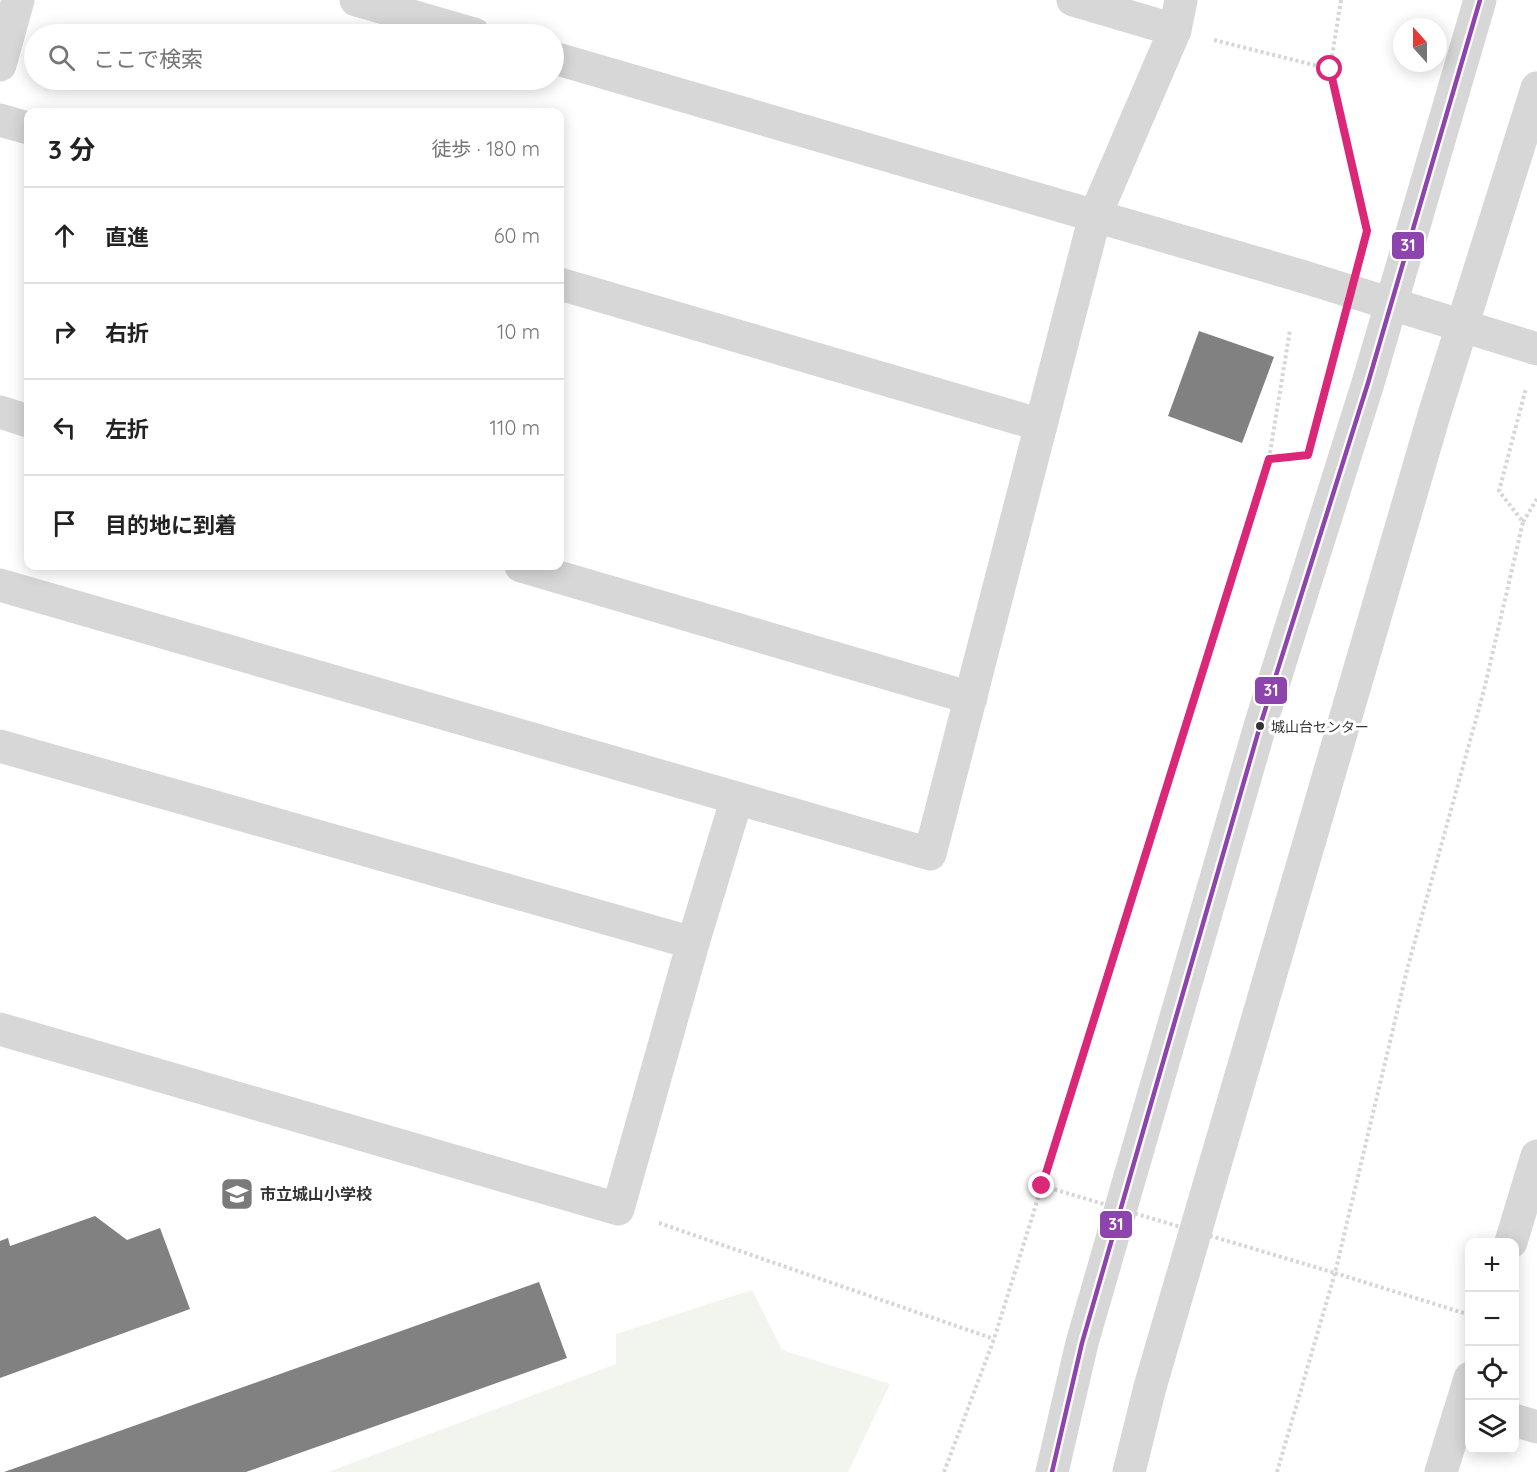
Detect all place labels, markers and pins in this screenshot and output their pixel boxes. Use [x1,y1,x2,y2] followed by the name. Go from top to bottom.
[1271,718,1369,736] place label: 城山台センター
[1254,720,1266,732] marker: 城山台センター
[219,1176,255,1212] school or university icon: 市立城山小学校
[260,1184,372,1204] place label: 市立城山小学校

